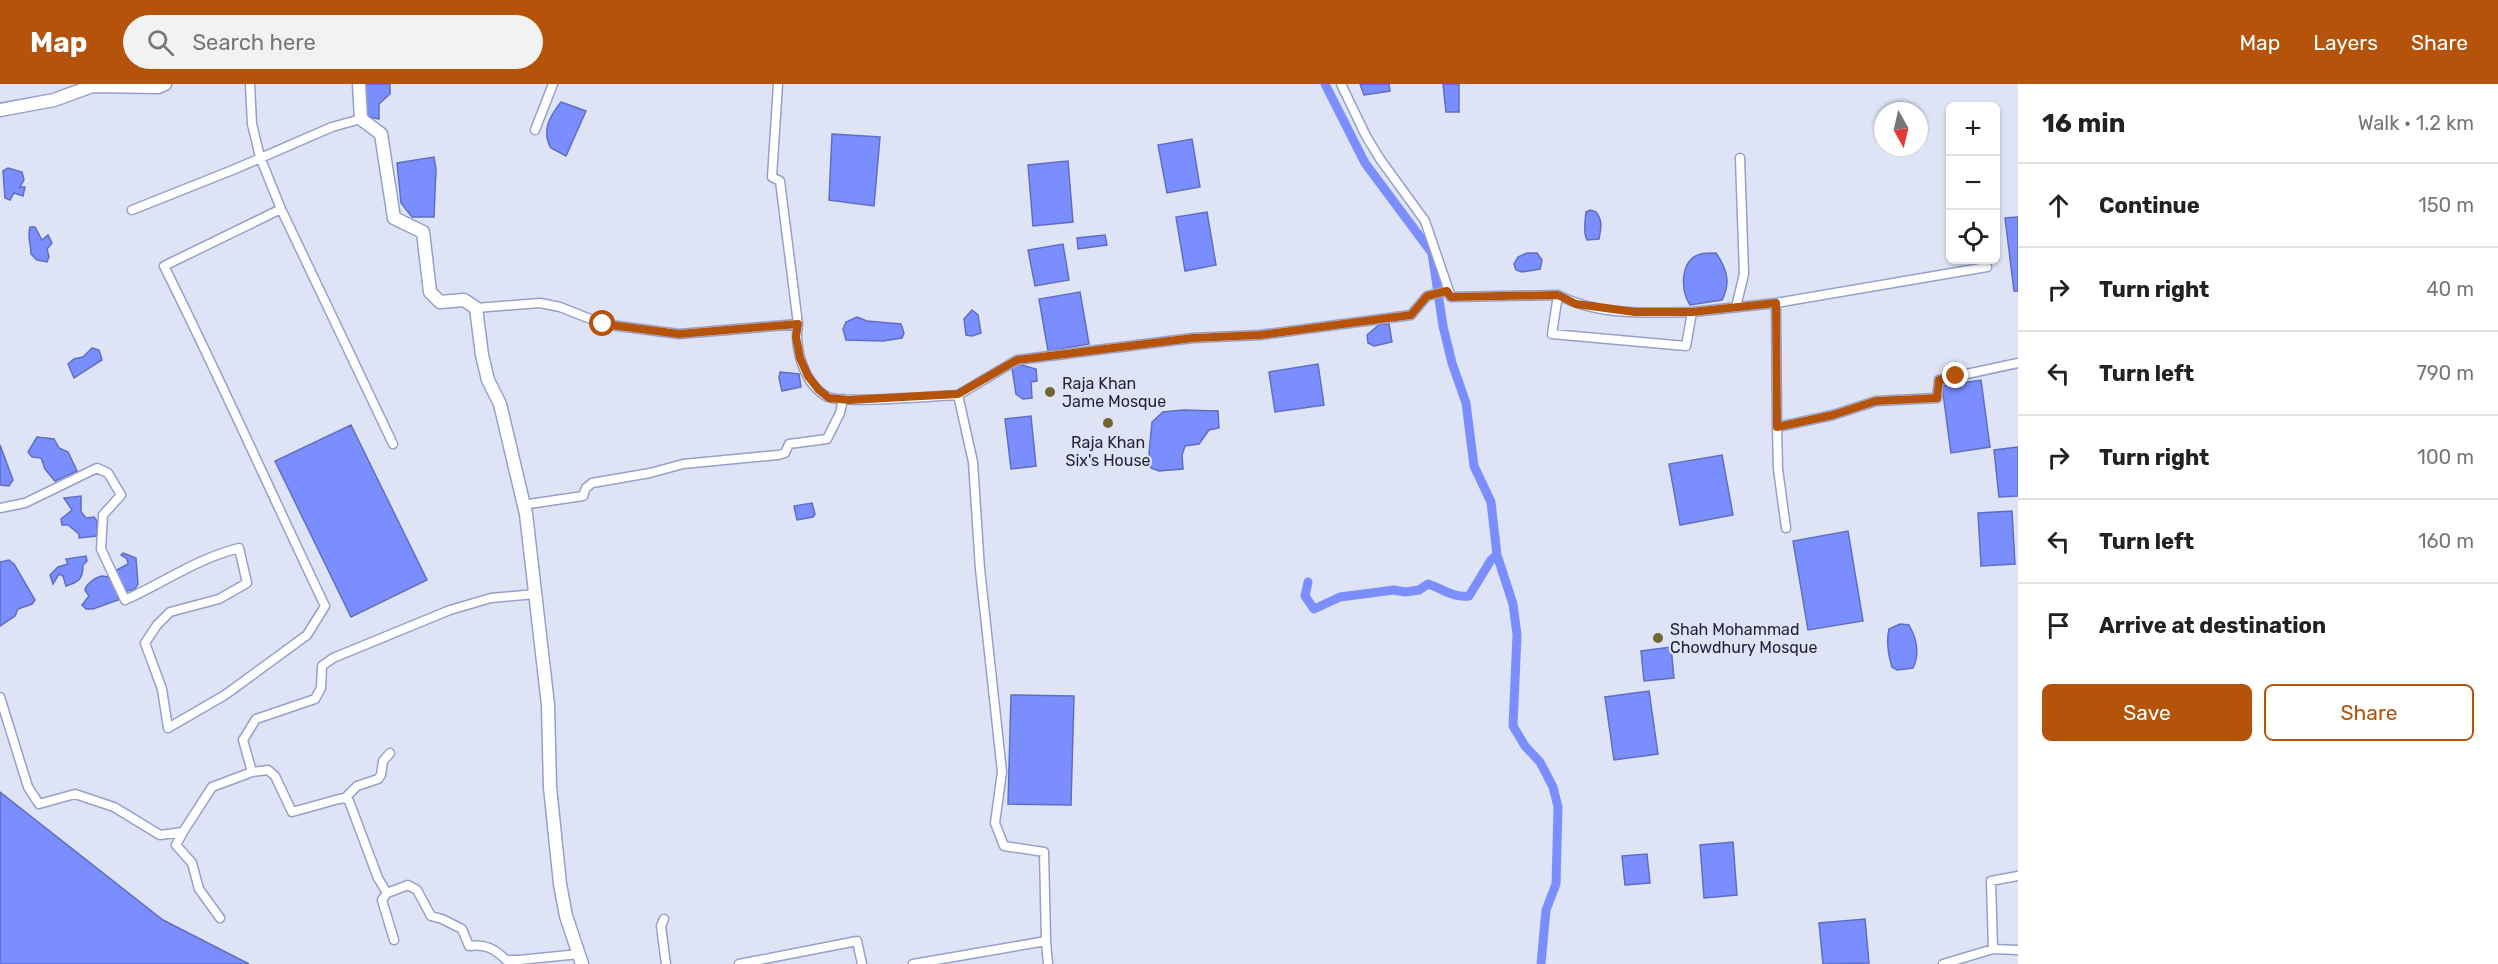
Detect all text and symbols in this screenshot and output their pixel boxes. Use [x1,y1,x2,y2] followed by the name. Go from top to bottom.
[123,15,543,69] search box
[30,26,87,59] text: Map
[144,26,177,59] icon: search
[192,29,316,56] text: Search here
[2239,30,2280,55] text: Map
[2313,30,2378,55] text: Layers
[2411,30,2468,55] text: Share
[1874,102,1928,156] north arrow
[1946,102,2000,264] map controls
[1946,102,2000,156] button: +
[2042,108,2125,139] text: 16 min
[2358,111,2474,135] text: Walk · 1.2 km
[1946,156,2000,210] button: −
[2042,189,2075,222] icon: ahead
[2099,192,2200,219] text: Continue
[2418,193,2474,217] text: 150 m
[1946,210,2000,264] button: locate
[2042,273,2075,306] icon: right
[2099,276,2209,303] text: Turn right
[2426,277,2474,301] text: 40 m
[589,310,615,336] route start
[2042,357,2075,390] icon: left
[2099,360,2194,387] text: Turn left
[2417,361,2474,385] text: 790 m
[1942,362,1968,388] route end
[1062,374,1166,411] place label: Raja Khan Jame Mosque
[1043,385,1057,399] marker: Raja Khan Jame Mosque
[1101,416,1115,430] marker: Raja Khan Six's House
[1065,433,1151,470] place label: Raja Khan Six's House
[2042,441,2075,474] icon: right
[2099,444,2209,471] text: Turn right
[2417,445,2474,469] text: 100 m
[2042,525,2075,558] icon: left
[2099,528,2194,555] text: Turn left
[2418,529,2474,553] text: 160 m
[2042,609,2075,642] icon: arrive
[2099,612,2326,639] text: Arrive at destination
[1670,620,1818,657] place label: Shah Mohammad Chowdhury Mosque
[1651,631,1665,645] marker: Shah Mohammad Chowdhury Mosque
[2042,684,2252,741] button: Save
[2264,684,2474,741] button: Share

